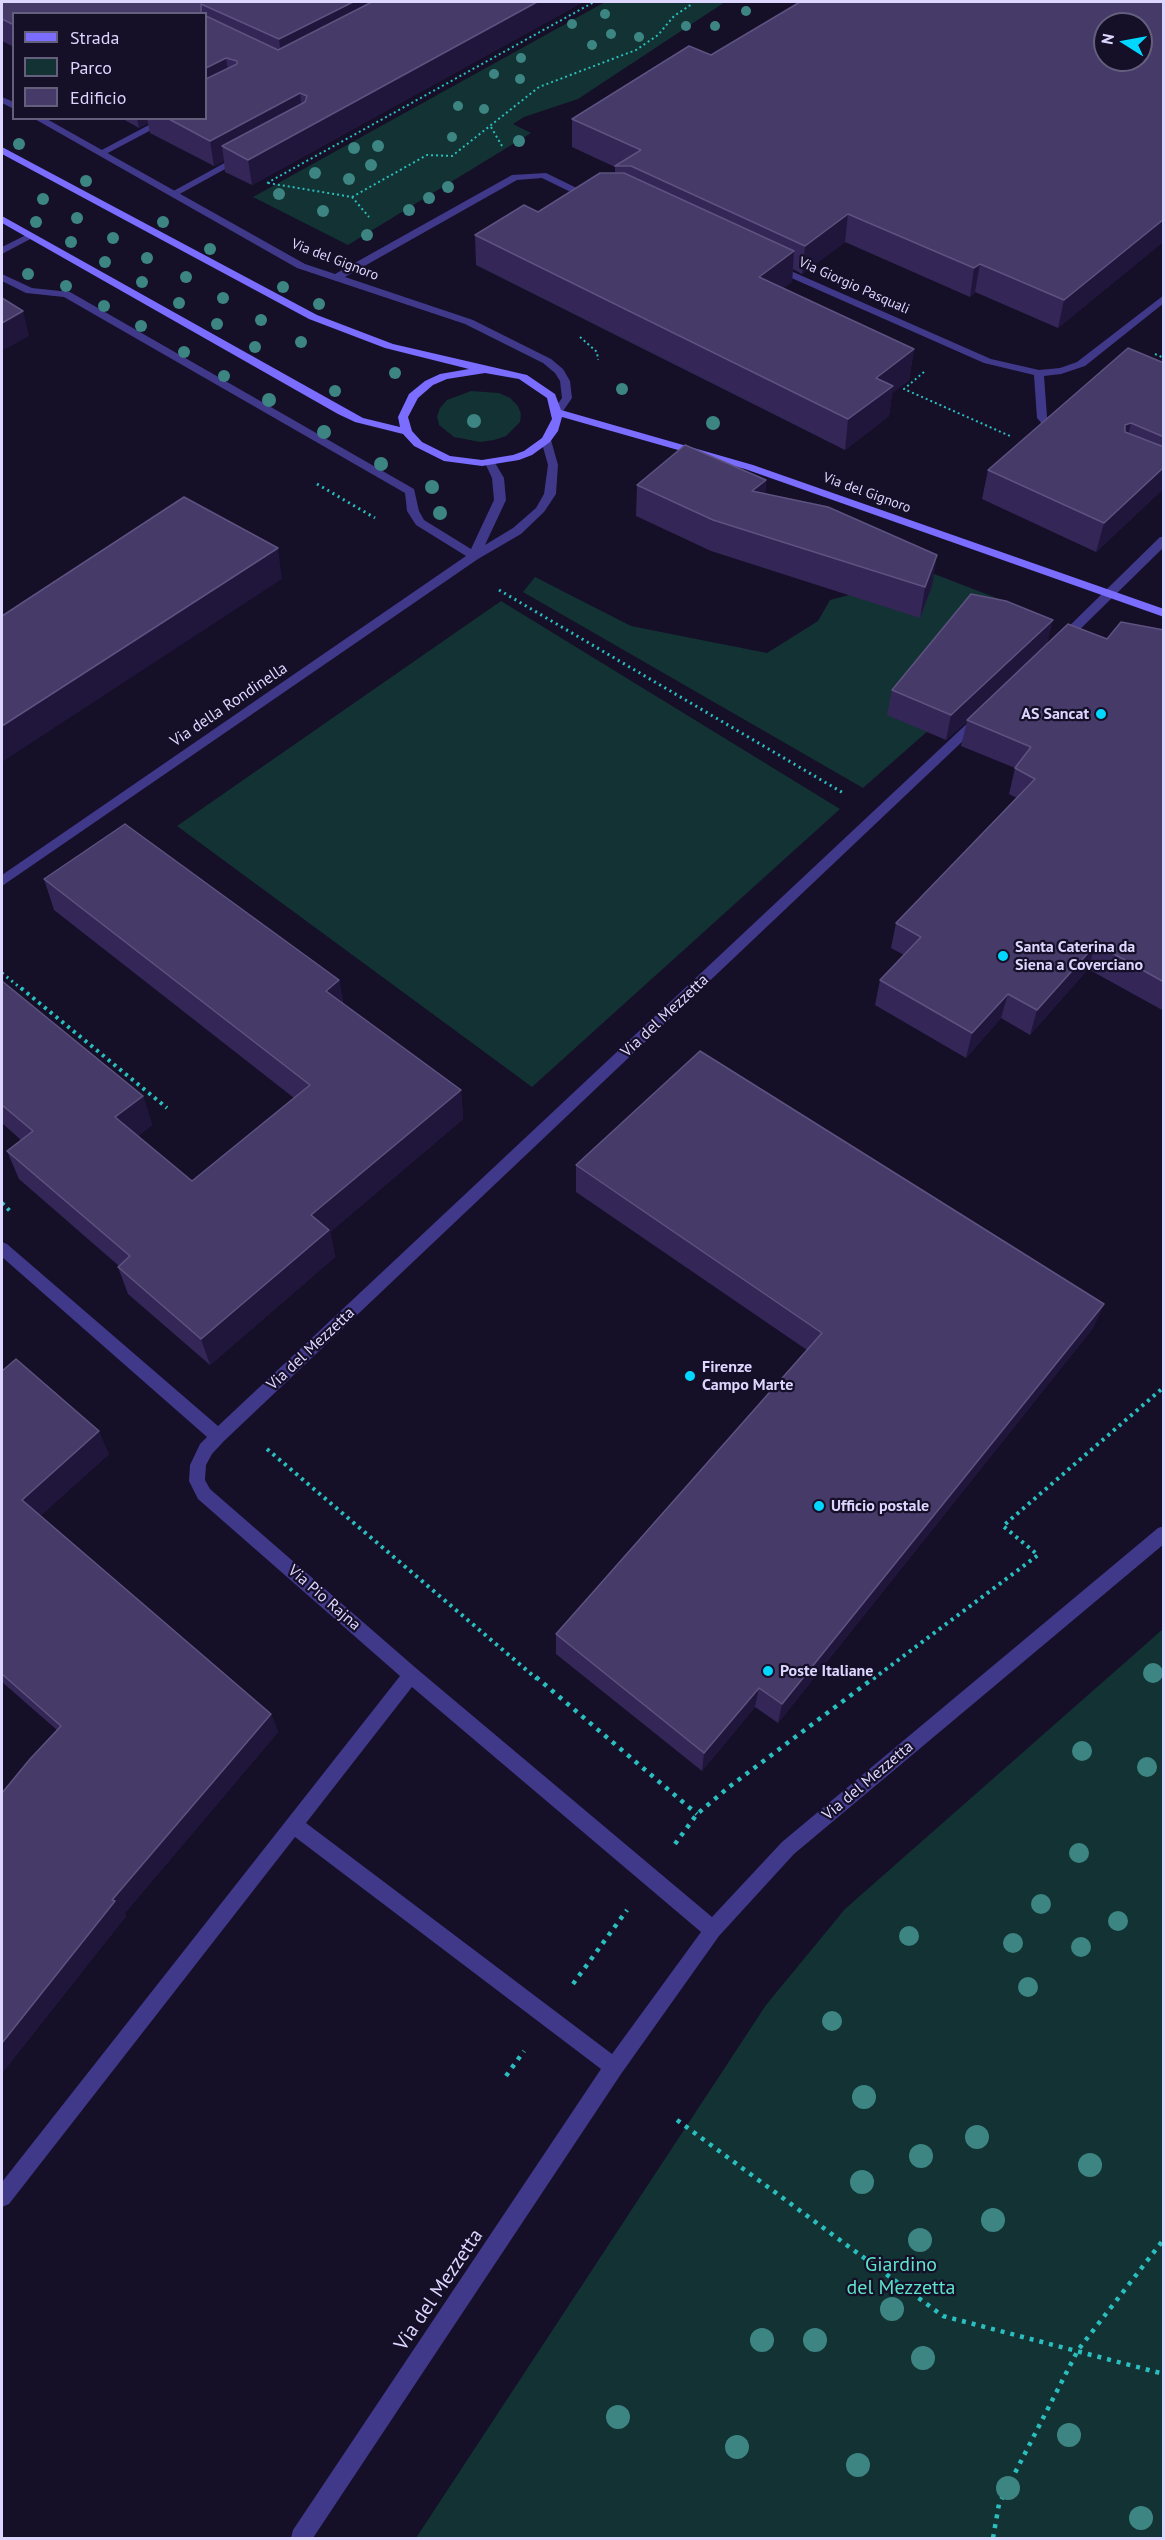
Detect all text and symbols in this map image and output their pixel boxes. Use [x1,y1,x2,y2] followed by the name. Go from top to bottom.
[12,12,207,120] legend
[1093,12,1153,72] north arrow
[70,26,119,49] text: Strada
[1096,32,1118,46] text: N
[70,56,112,79] text: Parco
[70,86,126,109] text: Edificio
[289,236,381,284] street label: Via del Gignoro
[796,254,912,318] street label: Via Giorgio Pasquali
[821,469,913,517] street label: Via del Gignoro
[167,659,291,751] street label: Via della Rondinella
[1021,704,1089,724] place label: AS Sancat
[1094,707,1108,721] marker: AS Sancat
[1015,937,1143,975] place label: Santa Caterina da Siena a Coverciano
[996,949,1010,963] marker: Santa Caterina da Siena a Coverciano
[617,971,713,1061] street label: Via del Mezzetta
[263,1304,359,1394] street label: Via del Mezzetta
[702,1357,793,1395] place label: Firenze Campo Marte
[683,1369,697,1383] marker: Firenze Campo Marte
[831,1496,929,1516] place label: Ufficio postale
[812,1499,826,1513] marker: Ufficio postale
[284,1561,364,1635] street label: Via Pio Rajna
[780,1661,873,1681] place label: Poste Italiane
[761,1664,775,1678] marker: Poste Italiane
[819,1737,917,1825] street label: Via del Mezzetta
[390,2225,488,2355] street label: Via del Mezzetta
[846,2253,956,2300] park label: Giardino del Mezzetta

